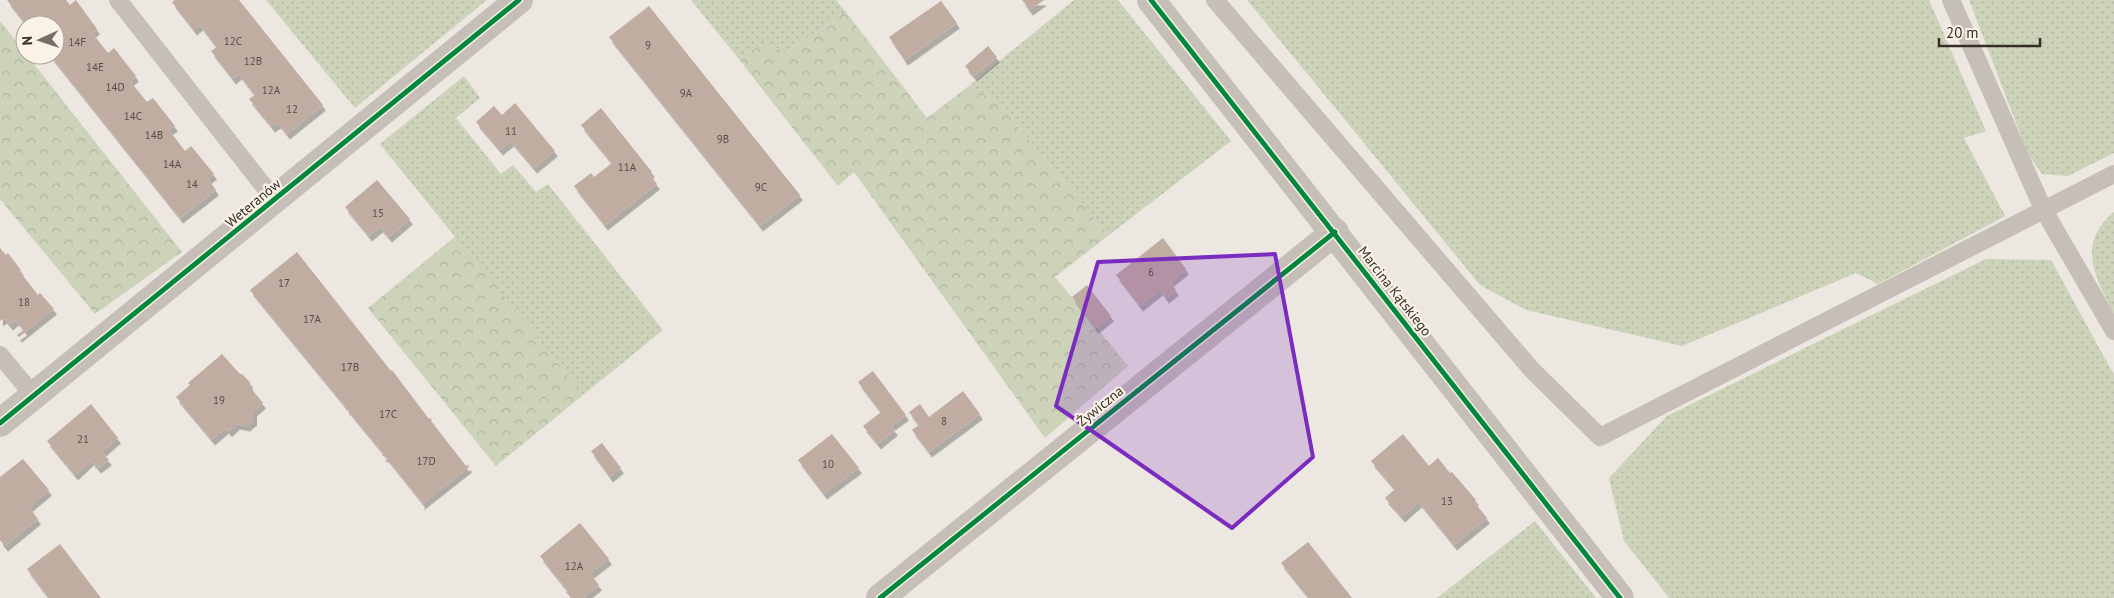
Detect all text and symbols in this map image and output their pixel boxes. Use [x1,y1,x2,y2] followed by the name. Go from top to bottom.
[15,15,65,65] north arrow
[1939,15,2040,47] scale bar
[1946,23,1979,42] text: 20 m
[224,34,242,48] house number: 12C
[68,35,86,49] house number: 14F
[18,36,36,46] text: N
[645,38,651,52] house number: 9
[244,54,262,68] house number: 12B
[86,60,104,74] house number: 14E
[105,80,125,94] house number: 14D
[262,83,281,97] house number: 12A
[680,86,693,100] house number: 9A
[286,102,298,116] house number: 12
[124,109,142,123] house number: 14C
[505,124,517,138] house number: 11
[145,128,163,142] house number: 14B
[717,132,729,146] house number: 9B
[163,157,182,171] house number: 14A
[618,160,637,174] house number: 11A
[222,174,285,231] street label: Weteranów
[186,177,198,191] house number: 14
[755,180,767,194] house number: 9C
[372,206,384,220] house number: 15
[1354,242,1436,340] street label: Marcina Kątskiego
[1148,265,1154,279] house number: 6
[278,276,290,290] house number: 17
[18,295,30,309] house number: 18
[303,312,321,326] house number: 17A
[341,360,359,374] house number: 17B
[1073,382,1127,430] street label: Żywiczna
[213,393,225,407] house number: 19
[379,407,397,421] house number: 17C
[941,414,947,428] house number: 8
[77,432,89,446] house number: 21
[416,454,436,468] house number: 17D
[822,457,834,471] house number: 10
[1441,494,1453,508] house number: 13
[565,559,584,573] house number: 12A

